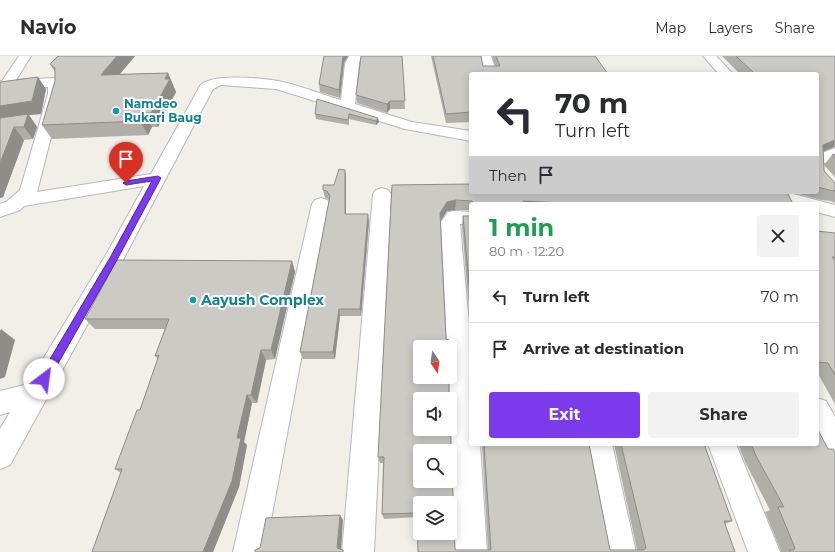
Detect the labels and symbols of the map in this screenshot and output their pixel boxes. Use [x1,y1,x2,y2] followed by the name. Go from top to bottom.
[124,96,202,125] place label: Namdeo Rukari Baug
[111,106,121,116] marker: Namdeo Rukari Baug
[109,142,143,183] pin
[200,291,325,309] place label: Aayush Complex
[188,295,198,305] marker: Aayush Complex
[413,340,457,384] north arrow
[23,358,65,400] position arrow

